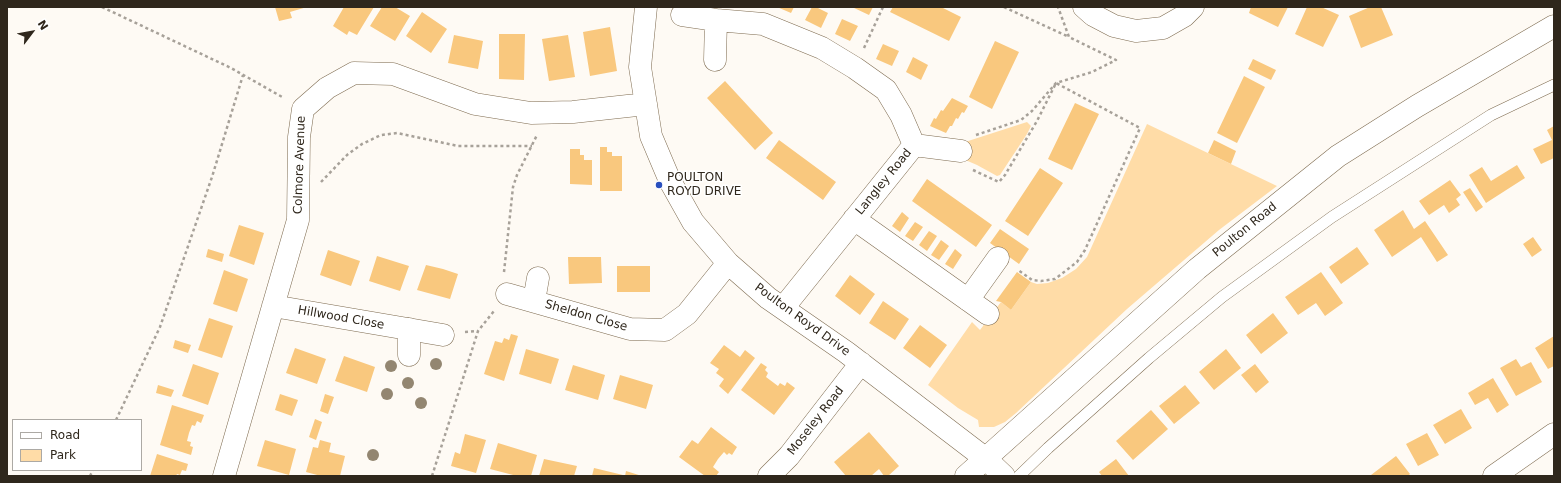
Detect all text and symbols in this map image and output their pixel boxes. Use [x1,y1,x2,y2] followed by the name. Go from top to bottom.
[12,12,52,52] north arrow
[35,18,51,33] text: N
[291,116,309,214] street label: Colmore Avenue
[853,146,915,218] street label: Langley Road
[667,171,741,199] place label: POULTON ROYD DRIVE
[654,180,664,190] marker: POULTON ROYD DRIVE
[1210,200,1280,260] street label: Poulton Road
[752,281,852,359] street label: Poulton Royd Drive
[543,297,629,335] street label: Sheldon Close
[297,303,385,333] street label: Hillwood Close
[785,384,847,458] street label: Moseley Road
[12,419,142,471] legend
[50,428,80,442] text: Road
[50,448,76,462] text: Park

